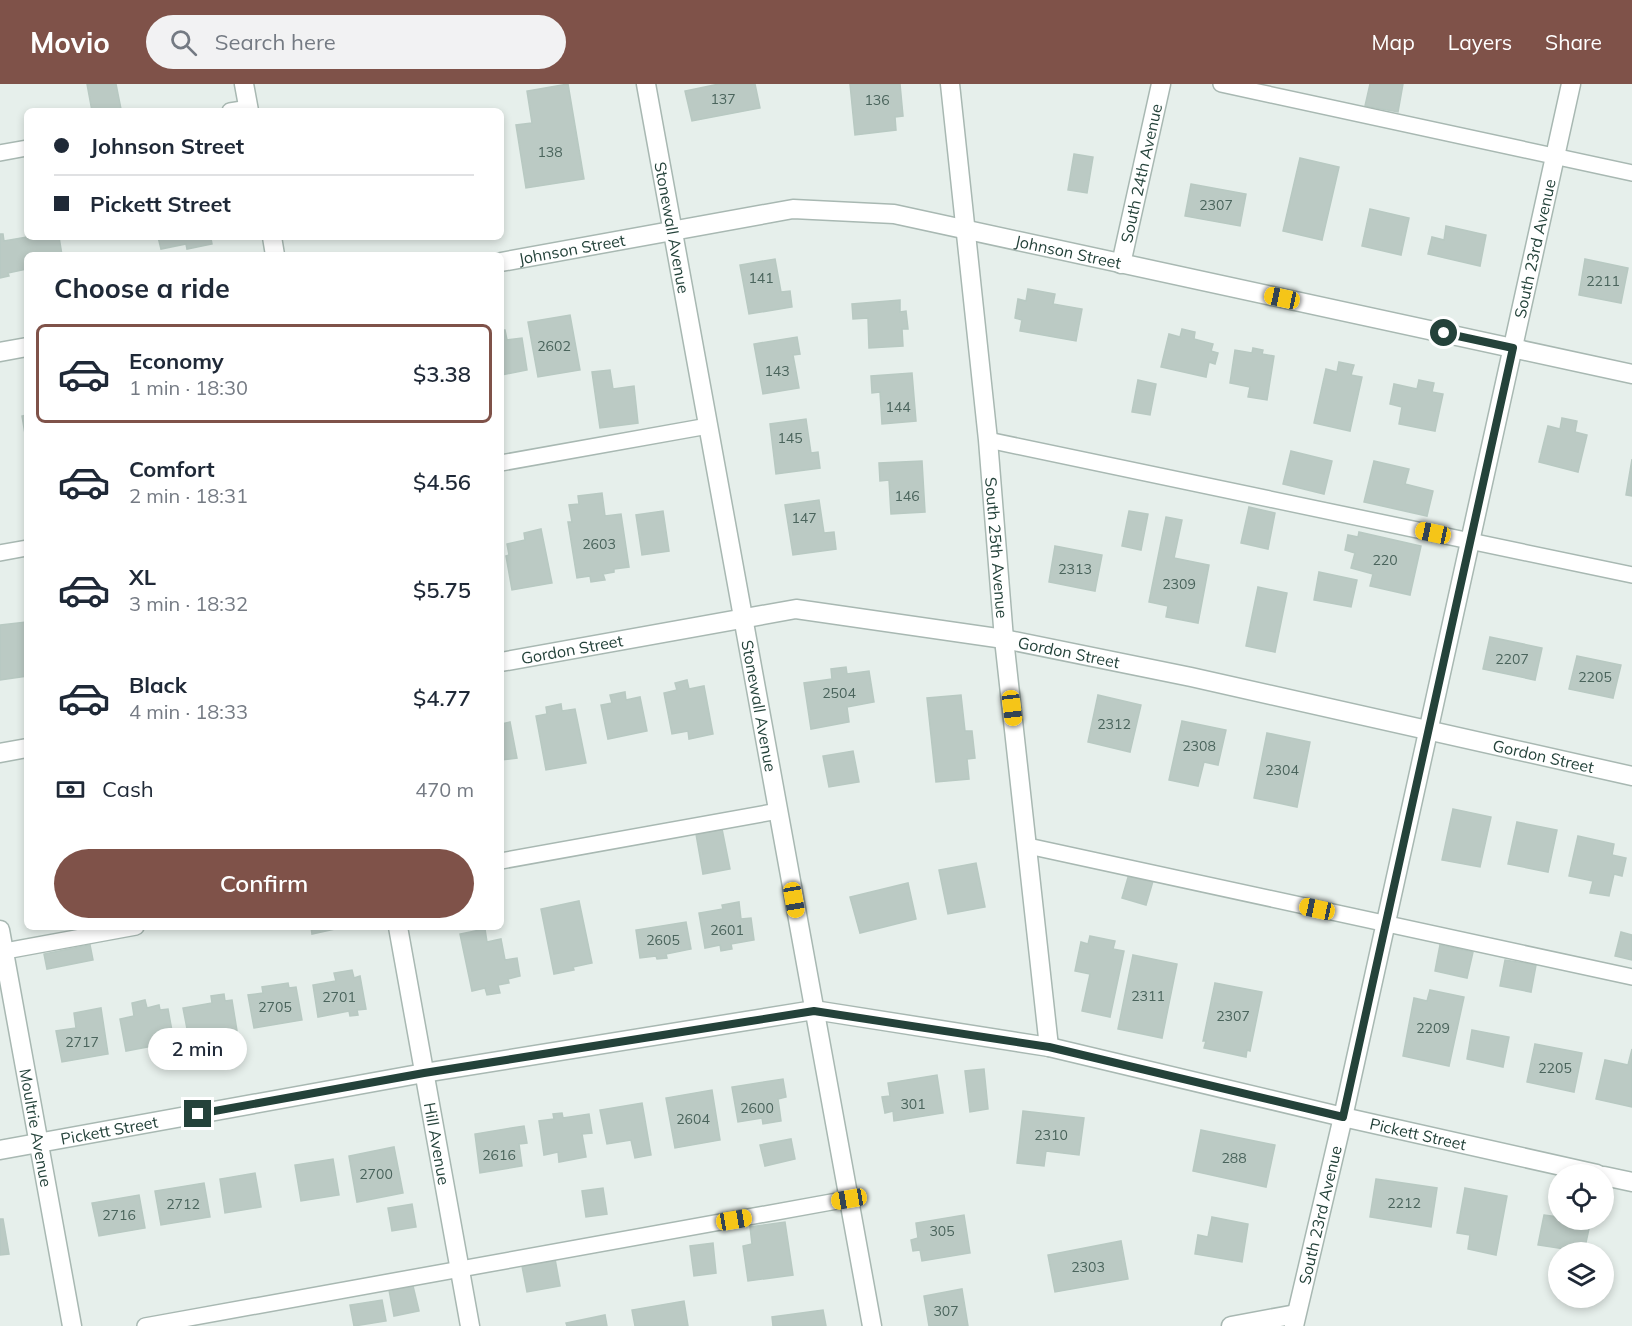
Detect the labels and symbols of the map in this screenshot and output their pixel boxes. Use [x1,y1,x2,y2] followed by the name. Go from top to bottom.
[710,90,736,108] house number: 137
[864,91,890,109] house number: 136
[1116,102,1166,245] street label: South 24th Avenue
[537,143,563,161] house number: 138
[650,160,694,295] street label: Stonewall Avenue
[1510,177,1560,320] street label: South 23rd Avenue
[1199,196,1233,214] house number: 2307
[517,230,627,269] street label: Johnson Street
[1013,231,1123,273] street label: Johnson Street
[748,269,774,287] house number: 141
[1586,272,1620,290] house number: 2211
[1263,285,1301,311] car
[1430,319,1457,346] route start
[537,337,571,355] house number: 2602
[764,362,790,380] house number: 143
[885,398,911,416] house number: 144
[777,429,803,447] house number: 145
[981,476,1012,619] street label: South 25th Avenue
[894,487,920,505] house number: 146
[791,509,817,527] house number: 147
[1414,520,1452,546] car
[582,535,616,553] house number: 2603
[1372,551,1398,569] house number: 220
[1058,560,1092,578] house number: 2313
[1162,575,1196,593] house number: 2309
[519,630,625,668] street label: Gordon Street
[1016,632,1122,672] street label: Gordon Street
[737,638,781,773] street label: Stonewall Avenue
[1495,650,1529,668] house number: 2207
[1578,668,1612,686] house number: 2205
[822,684,856,702] house number: 2504
[1001,689,1023,727] car
[1097,715,1131,733] house number: 2312
[1491,735,1596,777] street label: Gordon Street
[1182,737,1216,755] house number: 2308
[1265,761,1299,779] house number: 2304
[782,881,806,919] car
[1298,896,1336,922] car
[710,921,744,939] house number: 2601
[646,931,680,949] house number: 2605
[1131,987,1165,1005] house number: 2311
[322,988,356,1006] house number: 2701
[258,998,292,1016] house number: 2705
[1216,1007,1250,1025] house number: 2307
[1416,1019,1450,1037] house number: 2209
[148,1027,248,1069] callout: 2 min
[65,1033,99,1051] house number: 2717
[1538,1059,1572,1077] house number: 2205
[15,1067,57,1189] street label: Moultrie Avenue
[900,1095,926,1113] house number: 301
[740,1099,774,1117] house number: 2600
[184,1100,211,1127] route end
[420,1101,454,1186] street label: Hill Avenue
[676,1110,710,1128] house number: 2604
[59,1111,160,1149] street label: Pickett Street
[1368,1113,1469,1154] street label: Pickett Street
[1034,1126,1068,1144] house number: 2310
[1294,1144,1346,1286] street label: South 23rd Avenue
[482,1146,516,1164] house number: 2616
[1221,1149,1247,1167] house number: 288
[359,1165,393,1183] house number: 2700
[830,1187,868,1211] car
[1387,1194,1421,1212] house number: 2212
[166,1195,200,1213] house number: 2712
[102,1206,136,1224] house number: 2716
[715,1208,753,1232] car
[929,1222,955,1240] house number: 305
[1071,1258,1105,1276] house number: 2303
[933,1302,959,1320] house number: 307

